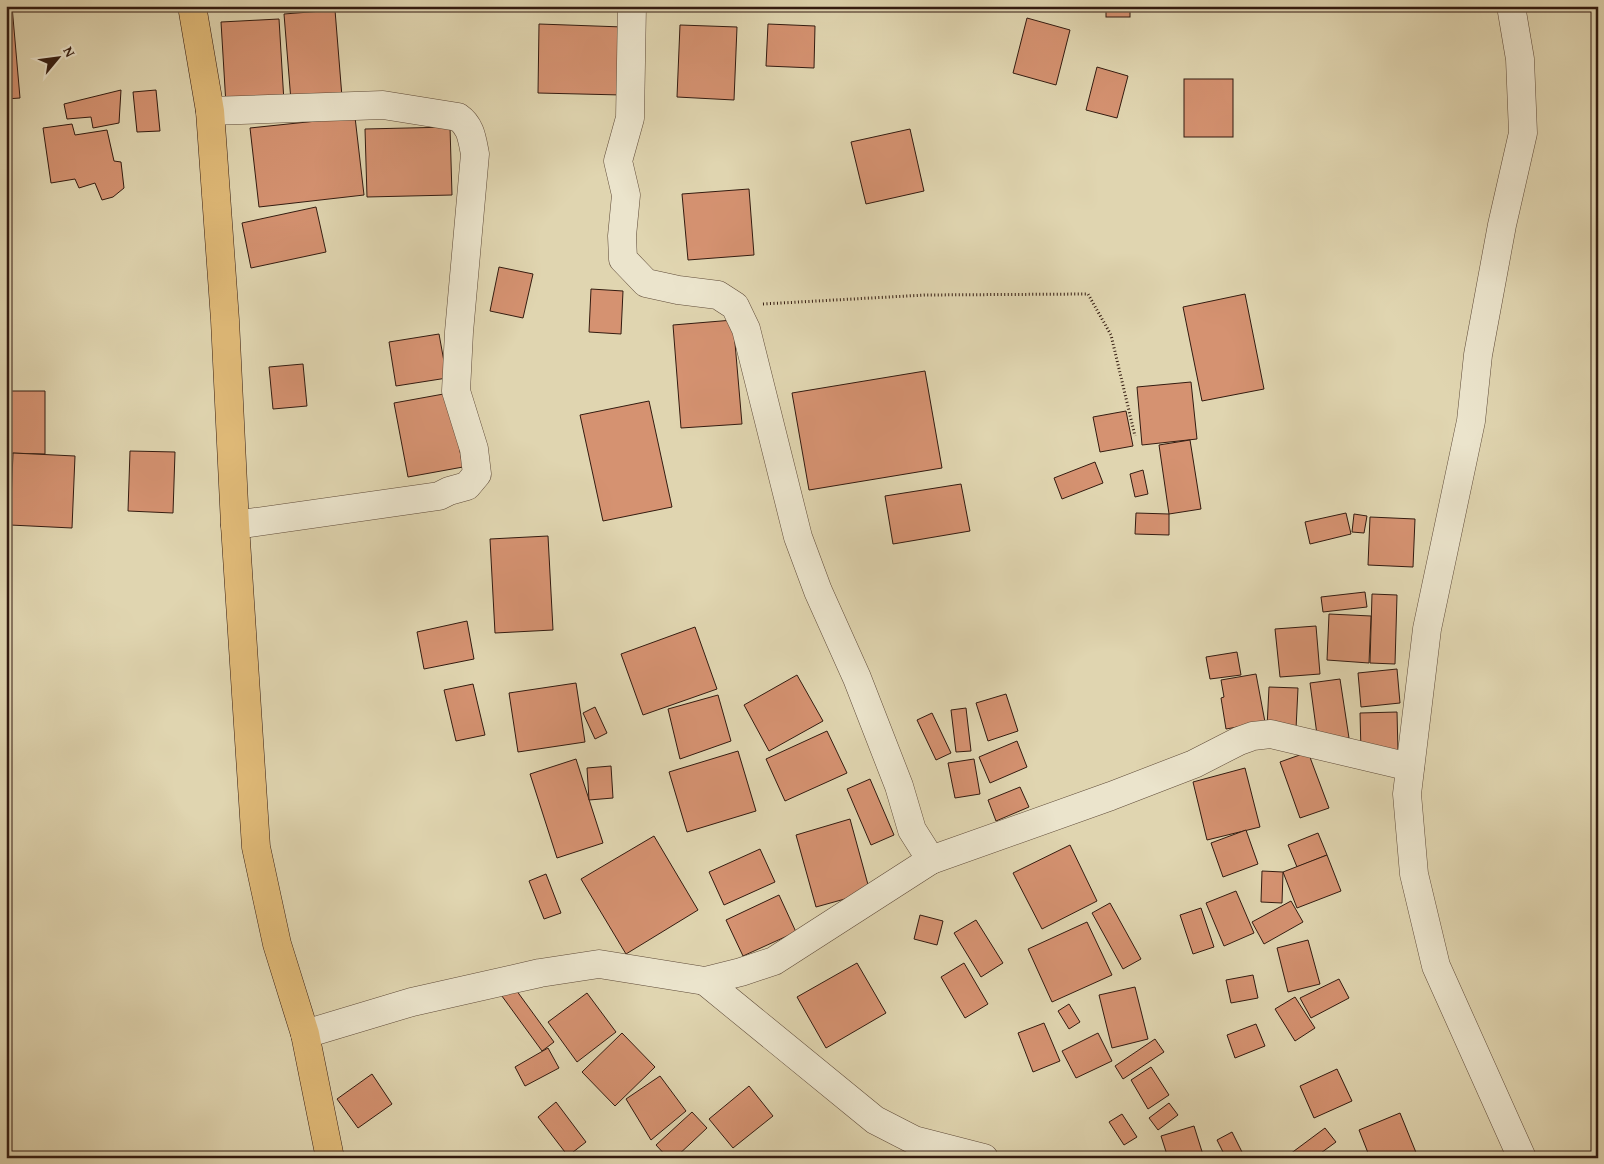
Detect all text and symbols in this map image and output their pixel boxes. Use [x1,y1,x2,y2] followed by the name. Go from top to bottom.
[32,32,82,82] north arrow
[58,43,81,61] text: N

